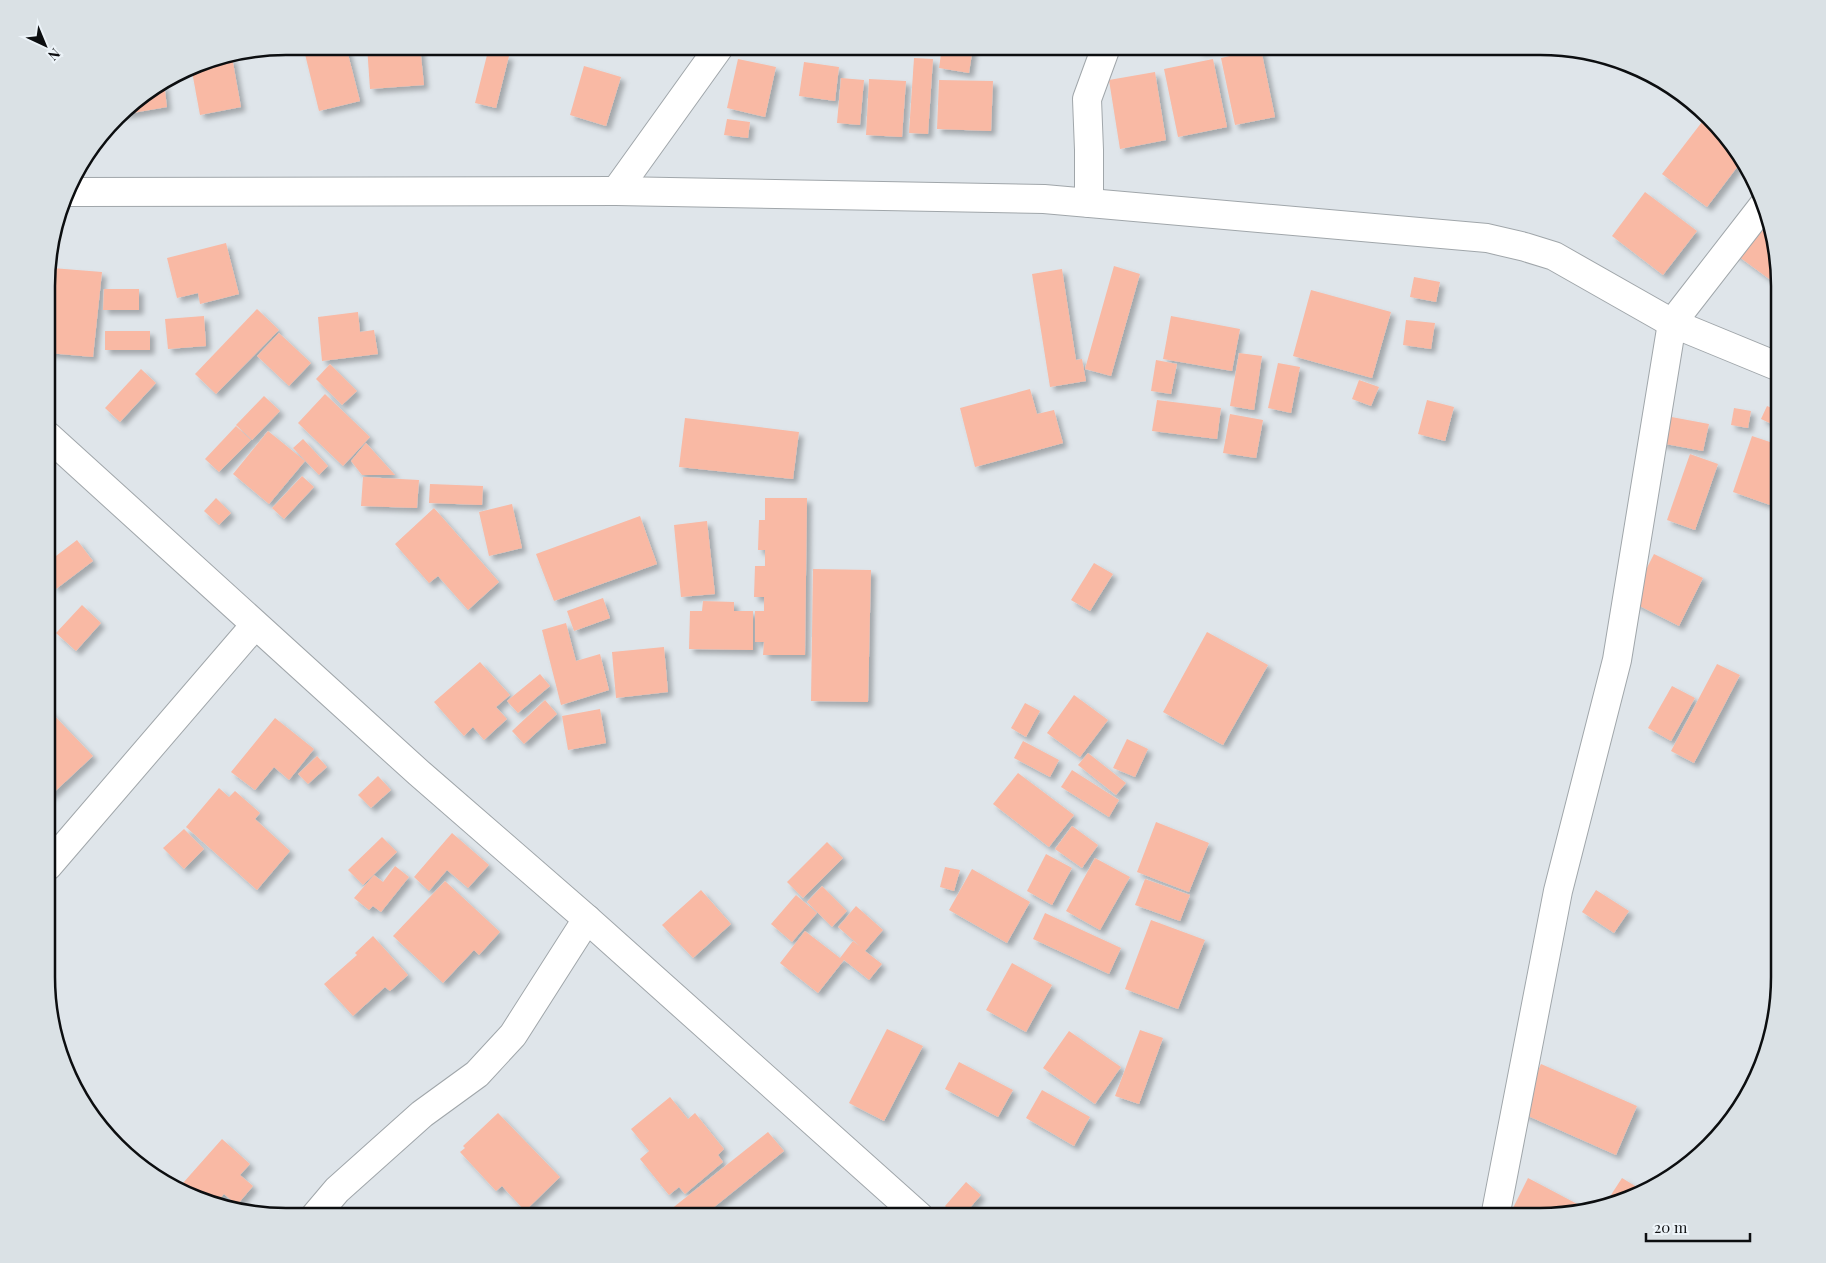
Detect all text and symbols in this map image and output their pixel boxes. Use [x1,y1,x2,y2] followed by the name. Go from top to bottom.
[20,20,70,70] north arrow
[44,44,65,65] text: N
[1646,1210,1750,1242] scale bar
[1654,1217,1688,1237] text: 20 m

